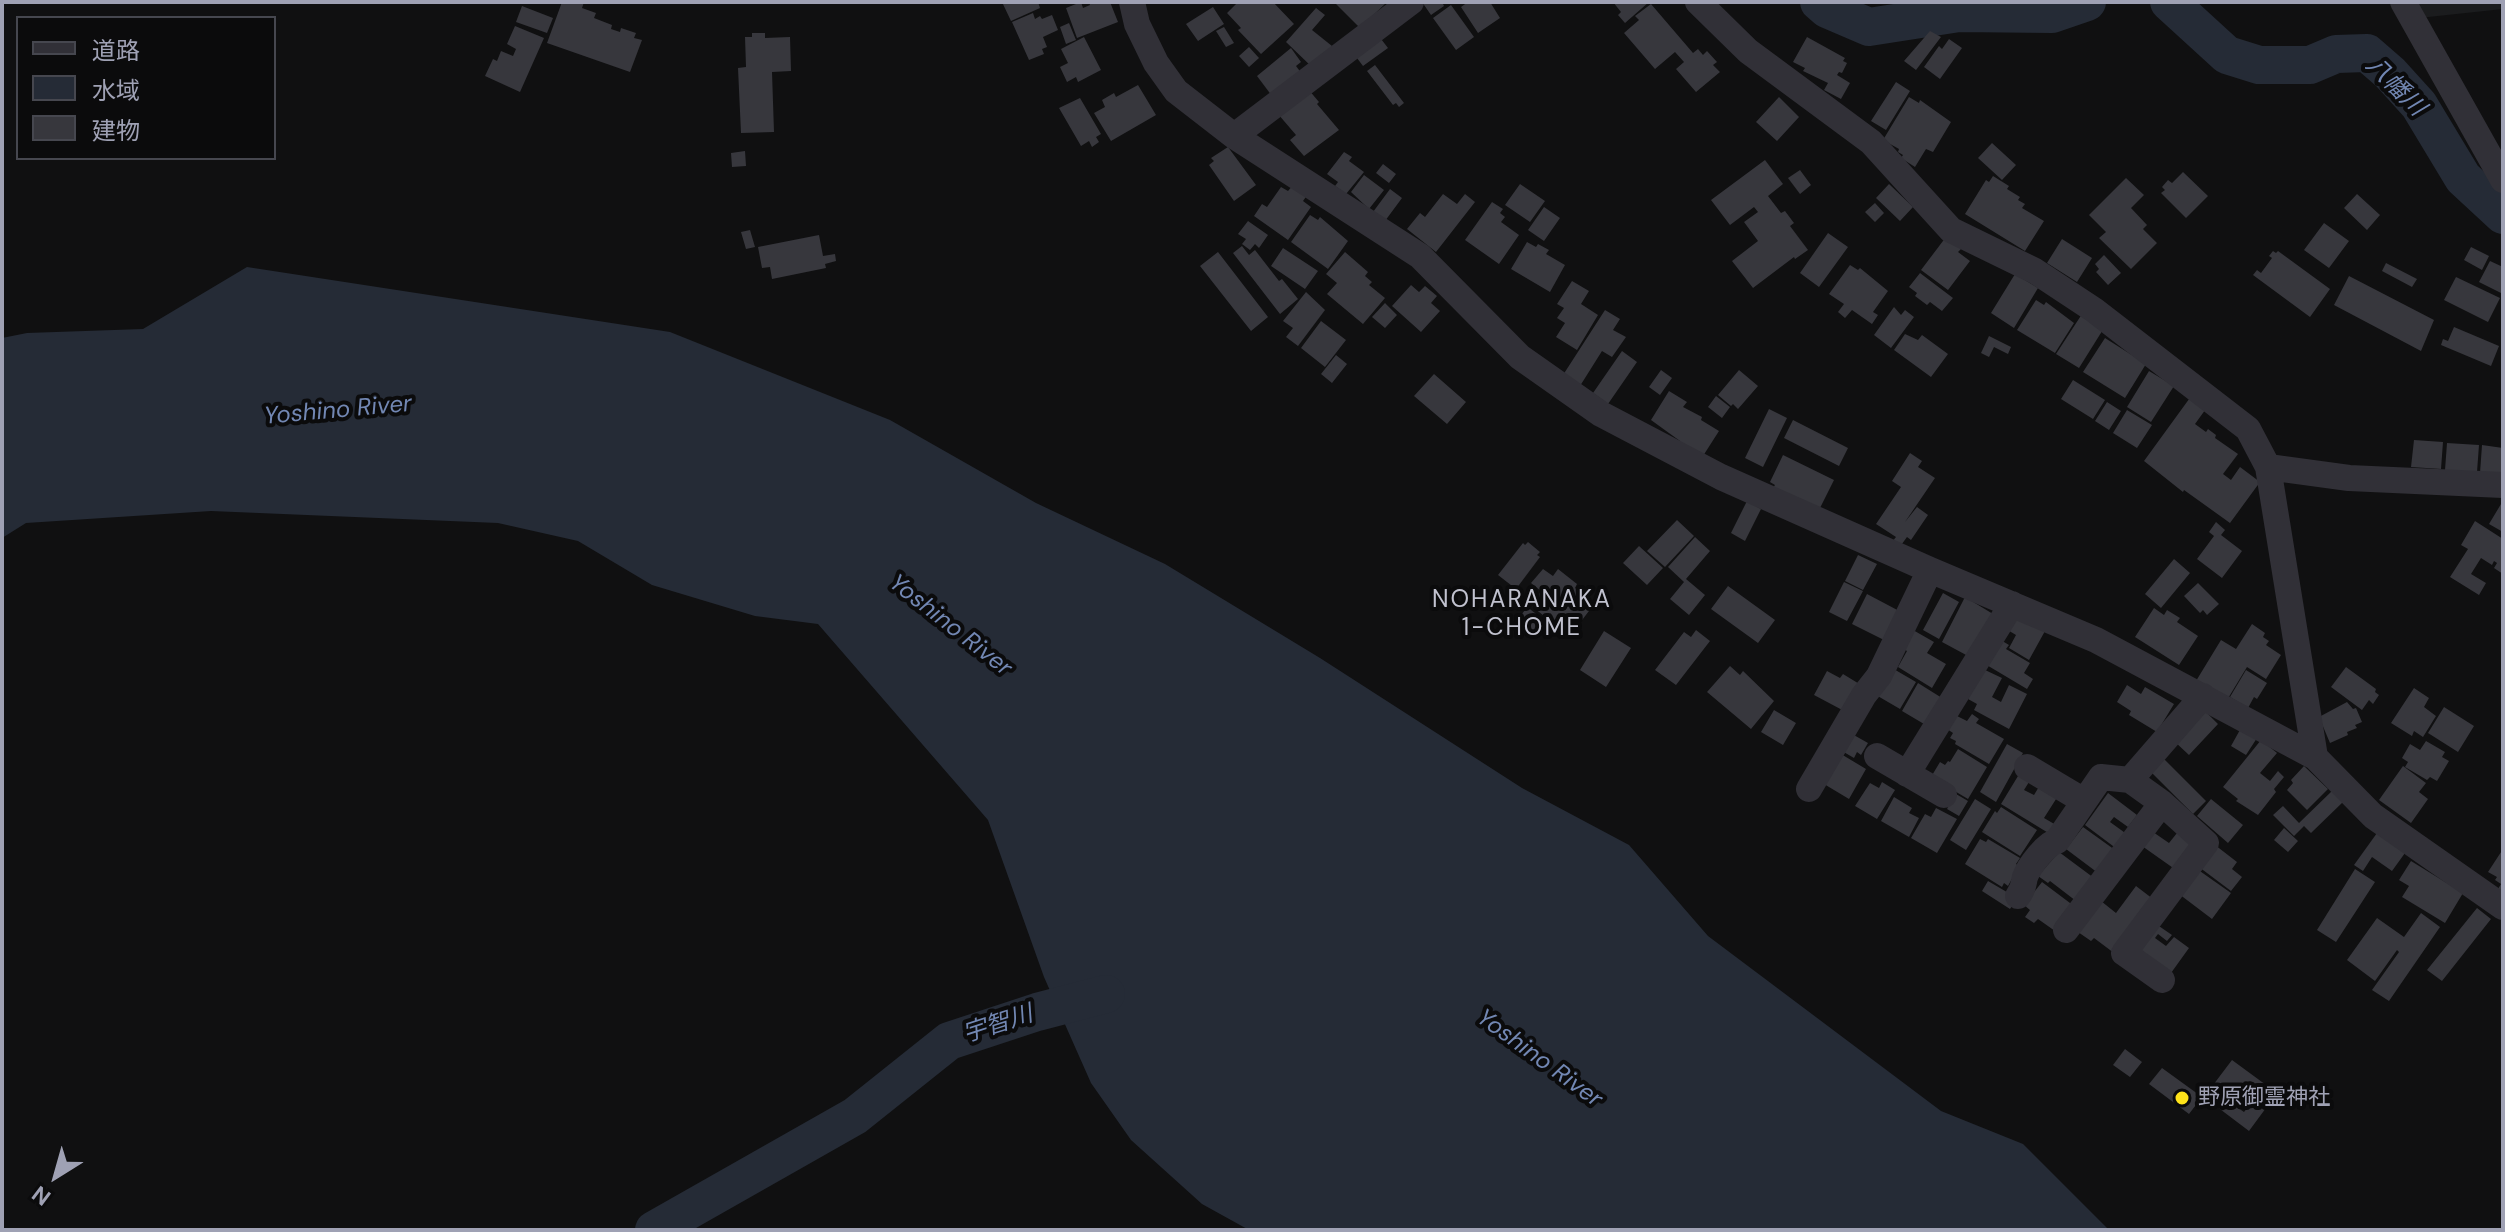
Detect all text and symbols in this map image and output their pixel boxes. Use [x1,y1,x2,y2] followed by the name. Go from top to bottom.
[16,16,276,160] legend
[92,35,140,66] text: 道路
[2359,51,2431,123] water label: 八幡川
[92,75,140,106] text: 水域
[92,115,140,146] text: 建物
[263,390,413,432] water label: Yoshino River
[883,569,1017,683] water label: Yoshino River
[1432,587,1612,643] district label: NOHARANAKA 1-CHOME
[959,1000,1037,1050] water label: 宇智川
[1471,1004,1607,1114] water label: Yoshino River
[2198,1085,2330,1111] place label: 野原御霊神社
[2173,1089,2191,1107] marker: 野原御霊神社
[16,1136,96,1216] north arrow
[26,1179,56,1212] text: N

